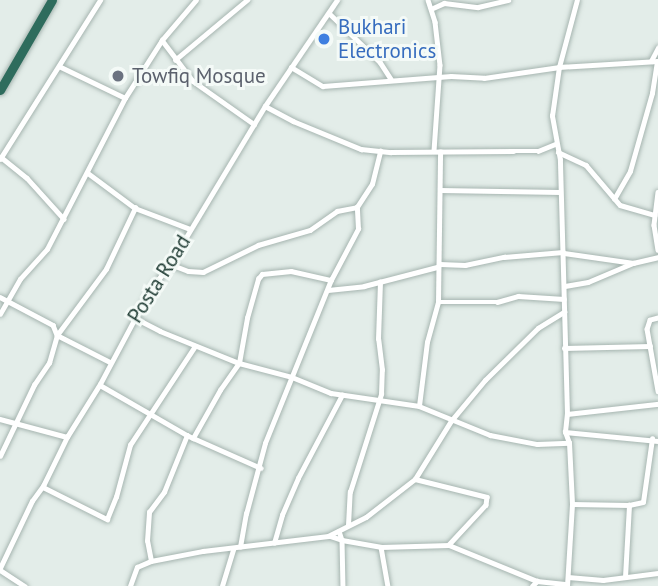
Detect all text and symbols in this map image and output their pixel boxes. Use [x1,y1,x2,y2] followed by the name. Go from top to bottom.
[338,14,436,64] place label: Bukhari Electronics
[316,31,332,47] marker: Bukhari Electronics
[132,63,266,89] place label: Towfiq Mosque
[110,68,126,84] marker: Towfiq Mosque
[122,230,196,328] street label: Posta Road

